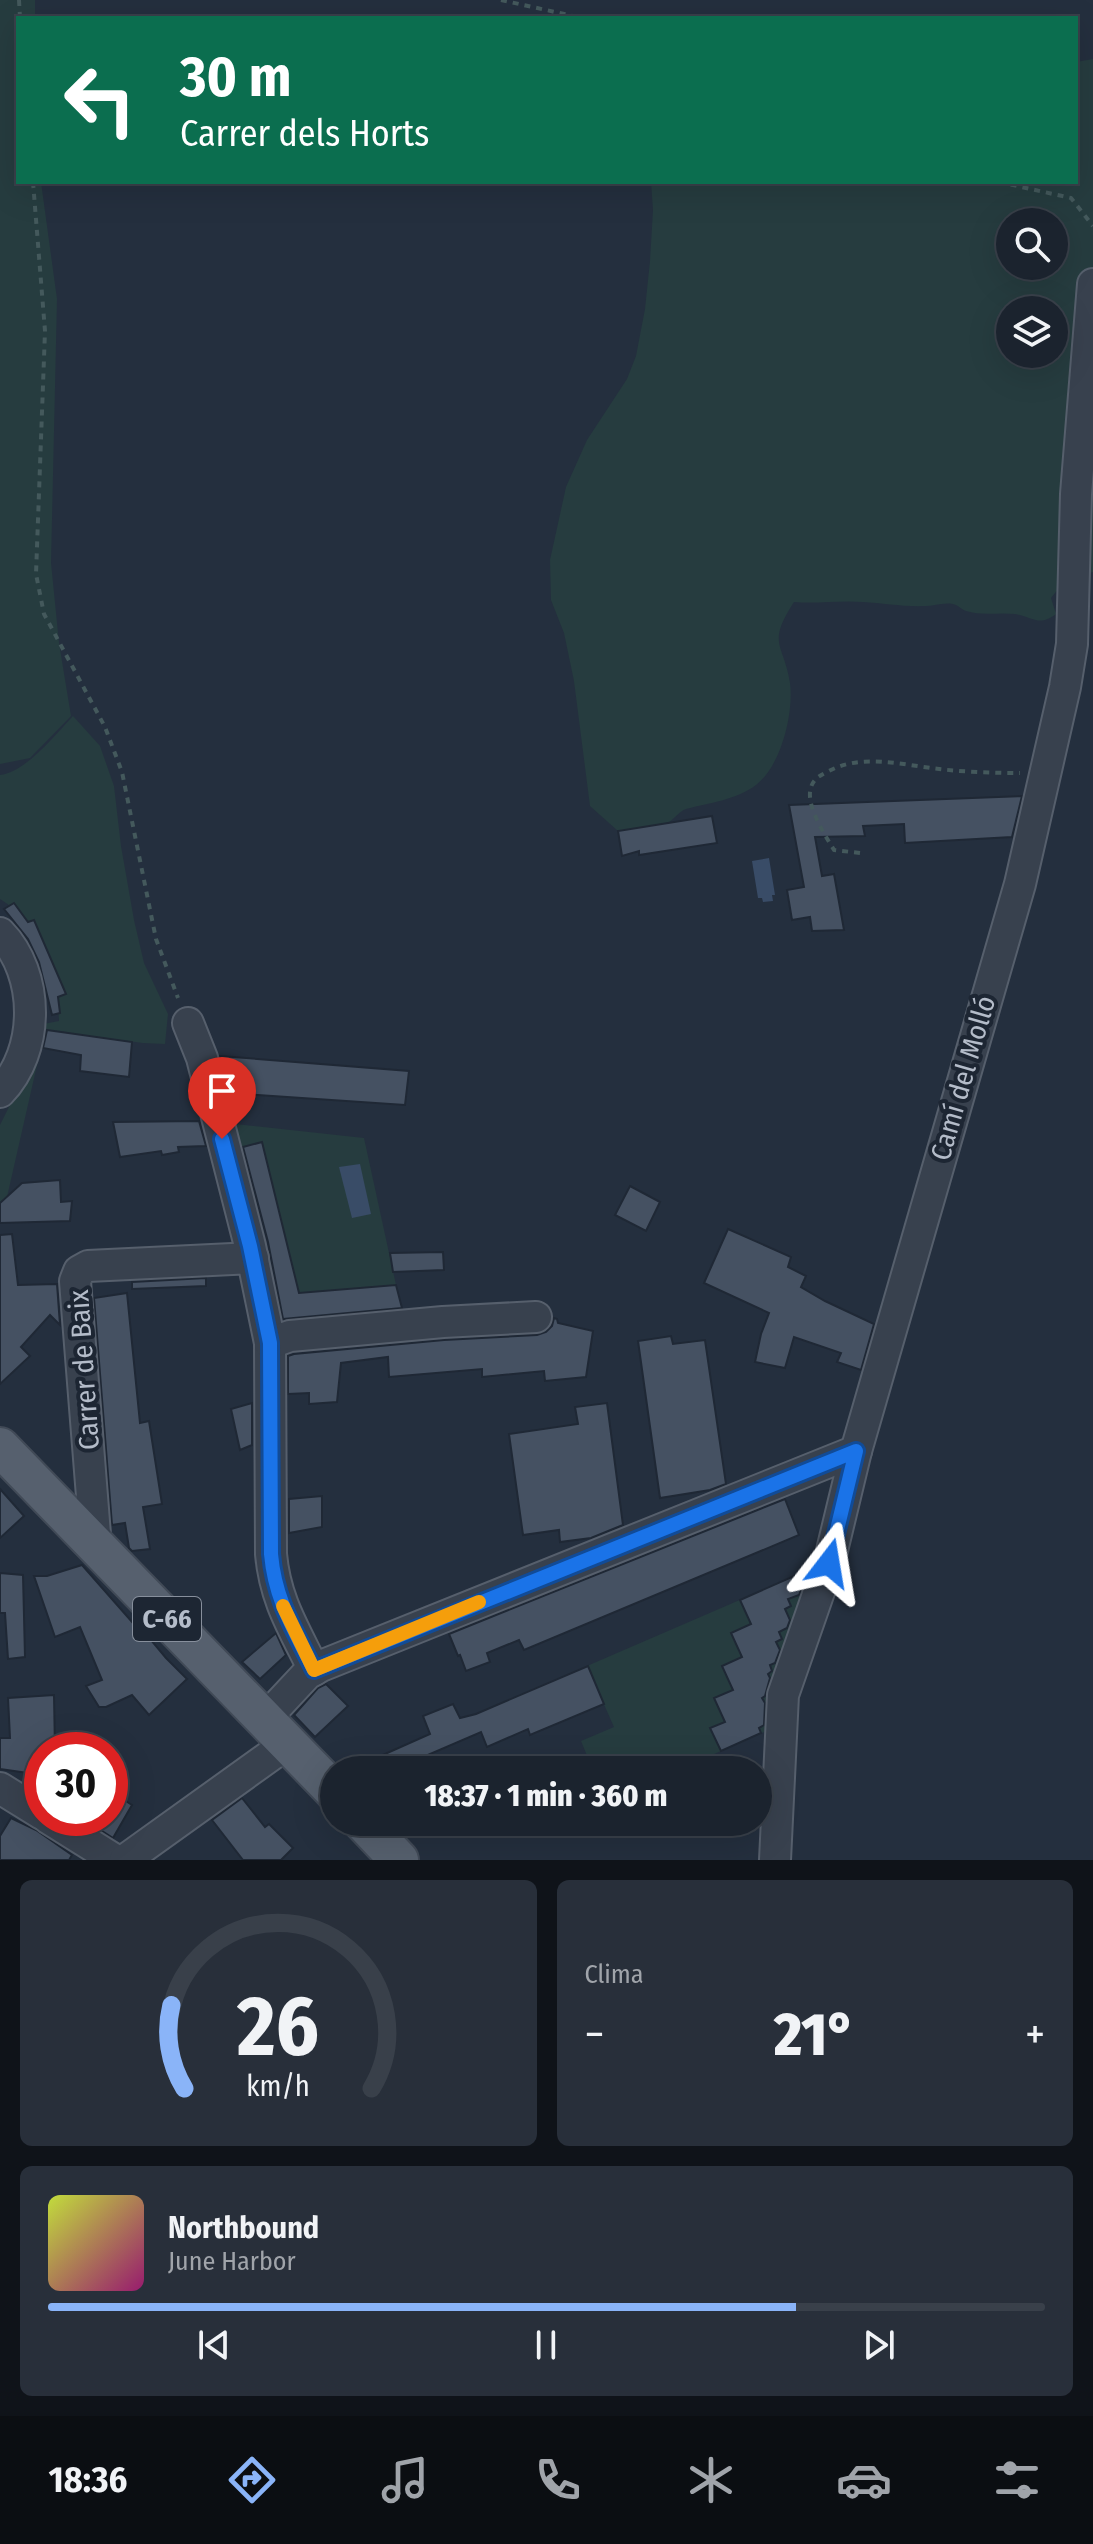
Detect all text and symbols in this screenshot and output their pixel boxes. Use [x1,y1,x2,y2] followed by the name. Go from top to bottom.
[180,44,291,111] text: 30 m
[48,48,152,152] icon: left
[180,112,429,156] text: Carrer dels Horts
[996,208,1068,368] map controls
[996,208,1068,280] button: search
[996,296,1068,368] button: layers
[924,992,1002,1164] street label: Camí del Molló
[188,1057,256,1139] pin
[200,1069,244,1113] icon: arrive
[62,1288,106,1451] street label: Carrer de Baix
[787,1521,871,1605] position arrow
[133,1597,201,1641] road number: C-66
[24,1732,128,1836] speed limit sign: 30
[425,1778,667,1814] text: 18:37 · 1 min · 360 m
[585,1959,644,1990] text: Clima
[236,1977,319,2077] text: 26
[774,1999,855,2071] text: 21°
[585,2008,604,2061] text: −
[1025,2008,1045,2061] text: +
[246,2069,310,2104] text: km/h
[168,2210,319,2246] text: Northbound
[168,2246,296,2277] text: June Harbor
[192,2323,236,2367] icon: previous
[524,2323,568,2367] icon: pause
[857,2323,901,2367] icon: next
[224,2452,280,2508] icon: directions
[377,2452,433,2508] icon: music
[530,2452,586,2508] icon: phone
[683,2452,739,2508] icon: climate
[836,2452,892,2508] icon: car
[989,2452,1045,2508] icon: filters
[48,2458,127,2502] text: 18:36

